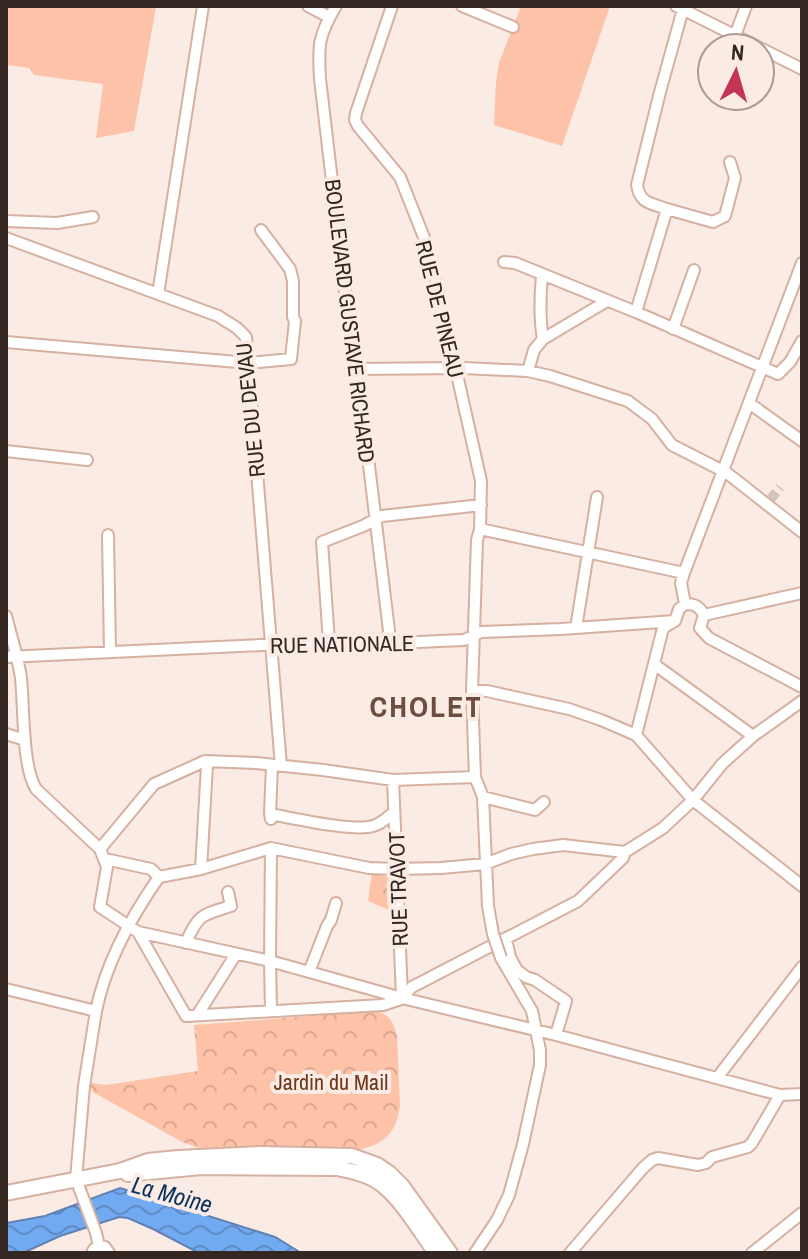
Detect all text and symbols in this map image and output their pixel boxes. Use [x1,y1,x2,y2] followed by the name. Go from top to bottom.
[696,32,776,112] north arrow
[730,37,746,68] text: N
[318,177,382,465] street label: BOULEVARD GUSTAVE RICHARD
[408,237,472,381] street label: RUE DE PINEAU
[228,341,272,479] street label: RUE DU DEVAU
[270,628,414,660] street label: RUE NATIONALE
[369,686,483,726] district label: CHOLET
[381,831,415,947] street label: RUE TRAVOT
[274,1067,388,1097] park label: Jardin du Mail
[128,1168,216,1220] water label: La Moine

